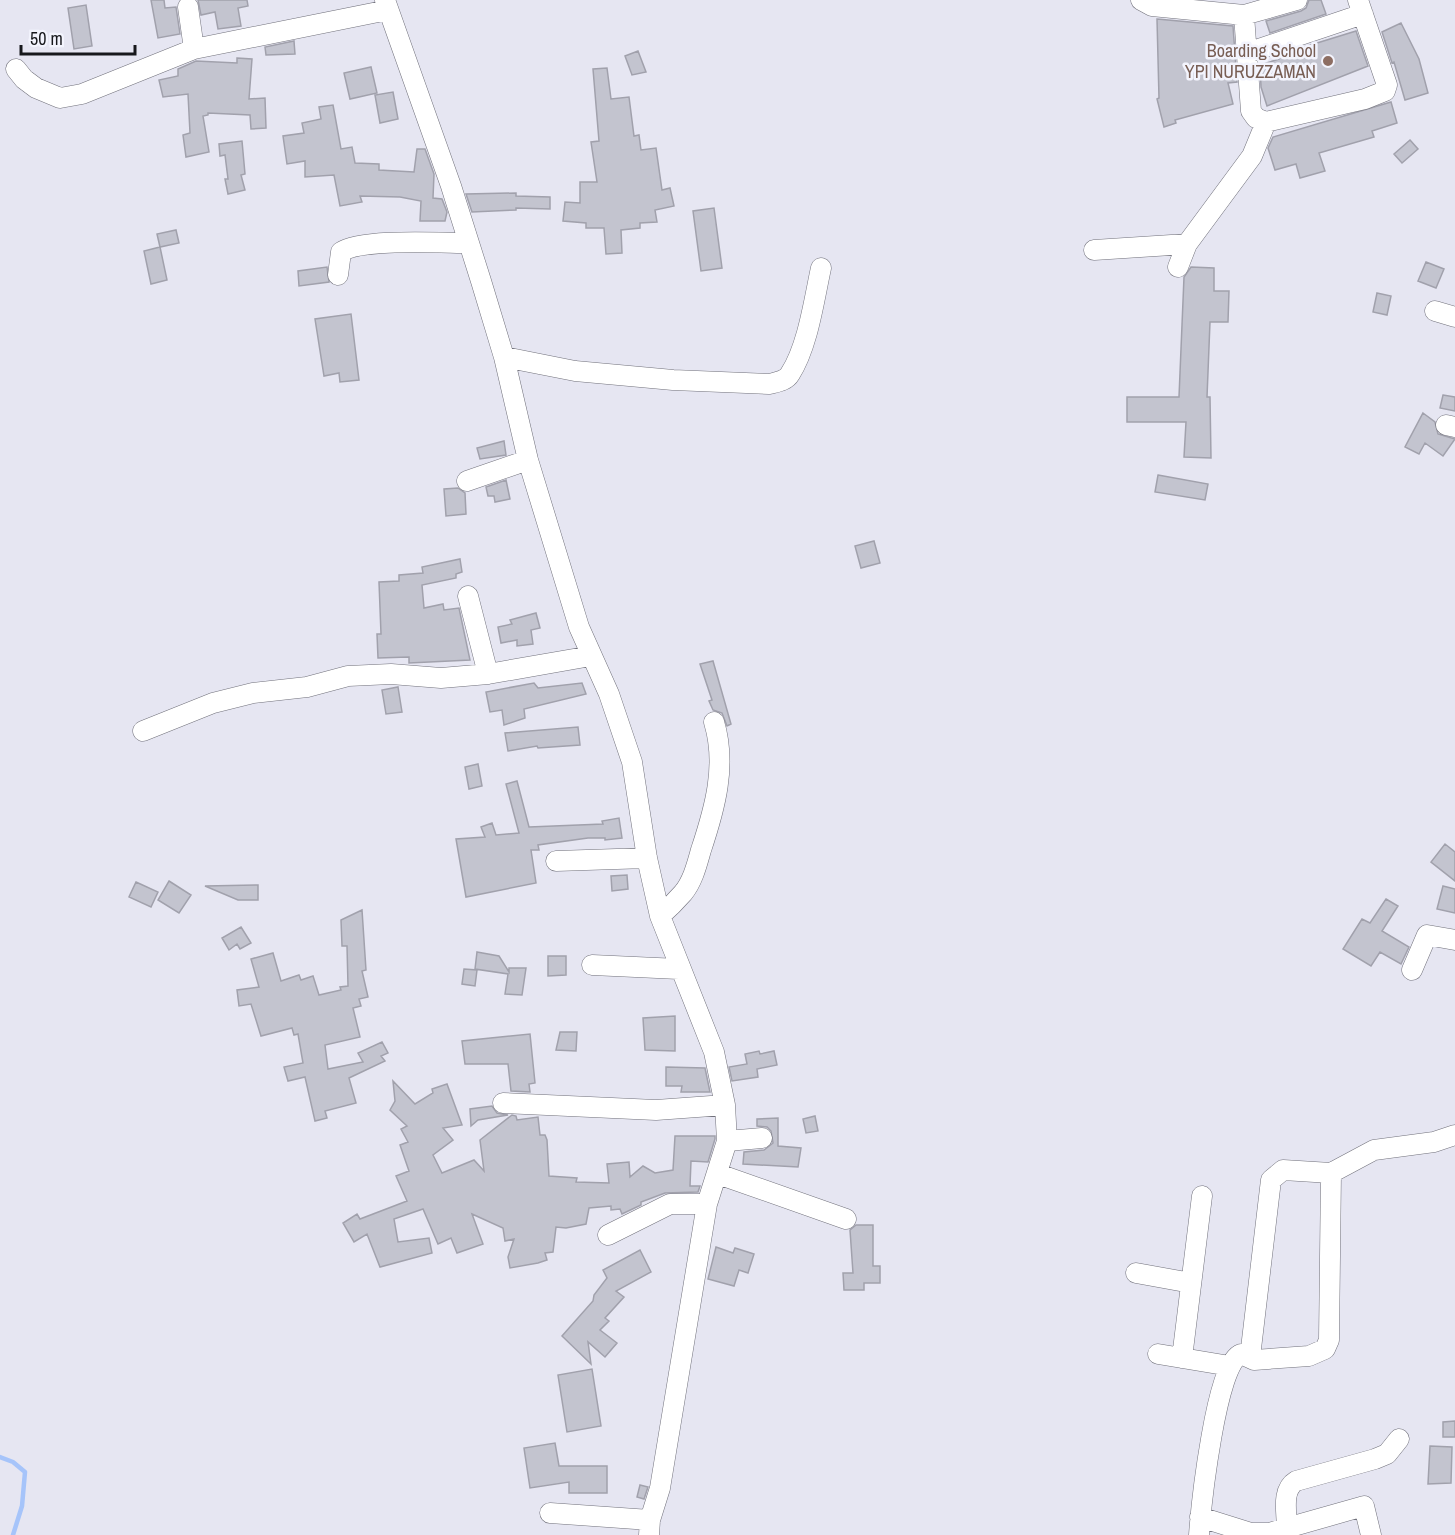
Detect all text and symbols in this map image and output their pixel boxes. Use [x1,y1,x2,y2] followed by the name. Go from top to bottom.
[21,18,135,56] scale bar
[30,26,63,51] text: 50 m
[1185,38,1316,84] place label: Boarding School YPI NURUZZAMAN
[1321,54,1335,68] marker: Boarding School YPI NURUZZAMAN

